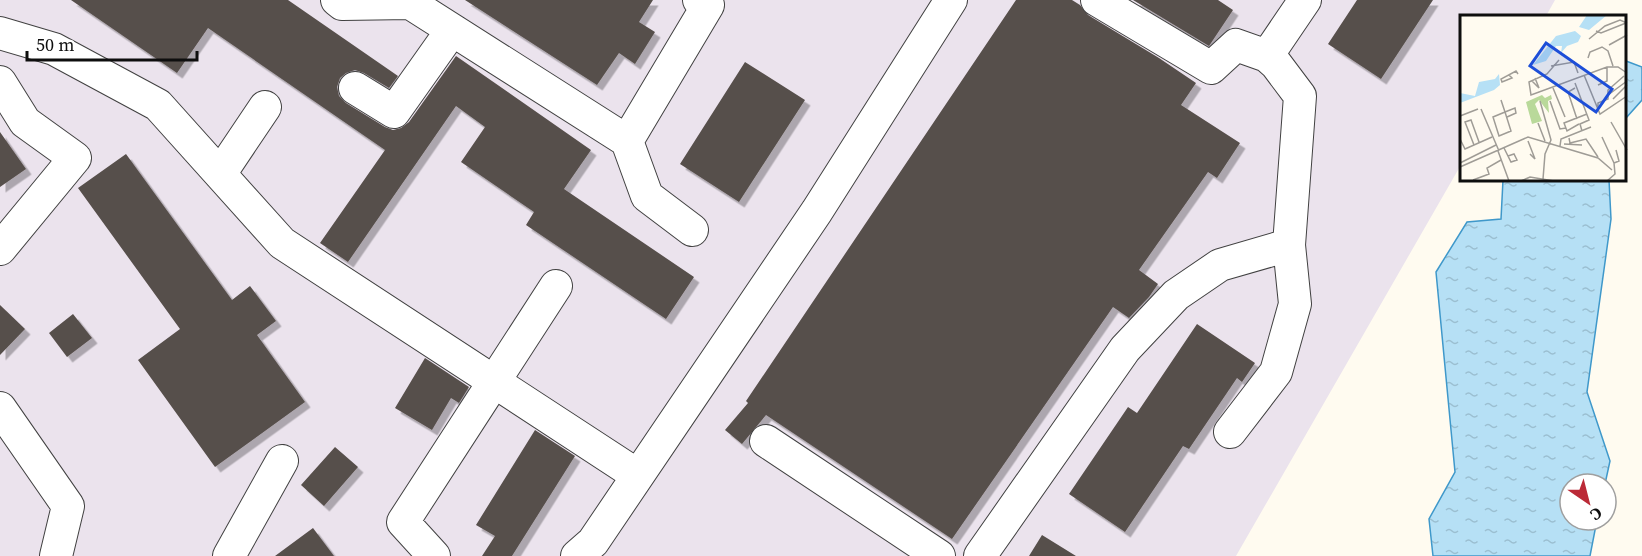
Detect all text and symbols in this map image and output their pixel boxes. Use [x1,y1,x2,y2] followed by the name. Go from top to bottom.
[1460,15,1627,182] inset map
[27,24,196,62] scale bar
[36,32,74,57] text: 50 m
[1558,472,1618,532] north arrow
[1586,502,1607,526] text: С

